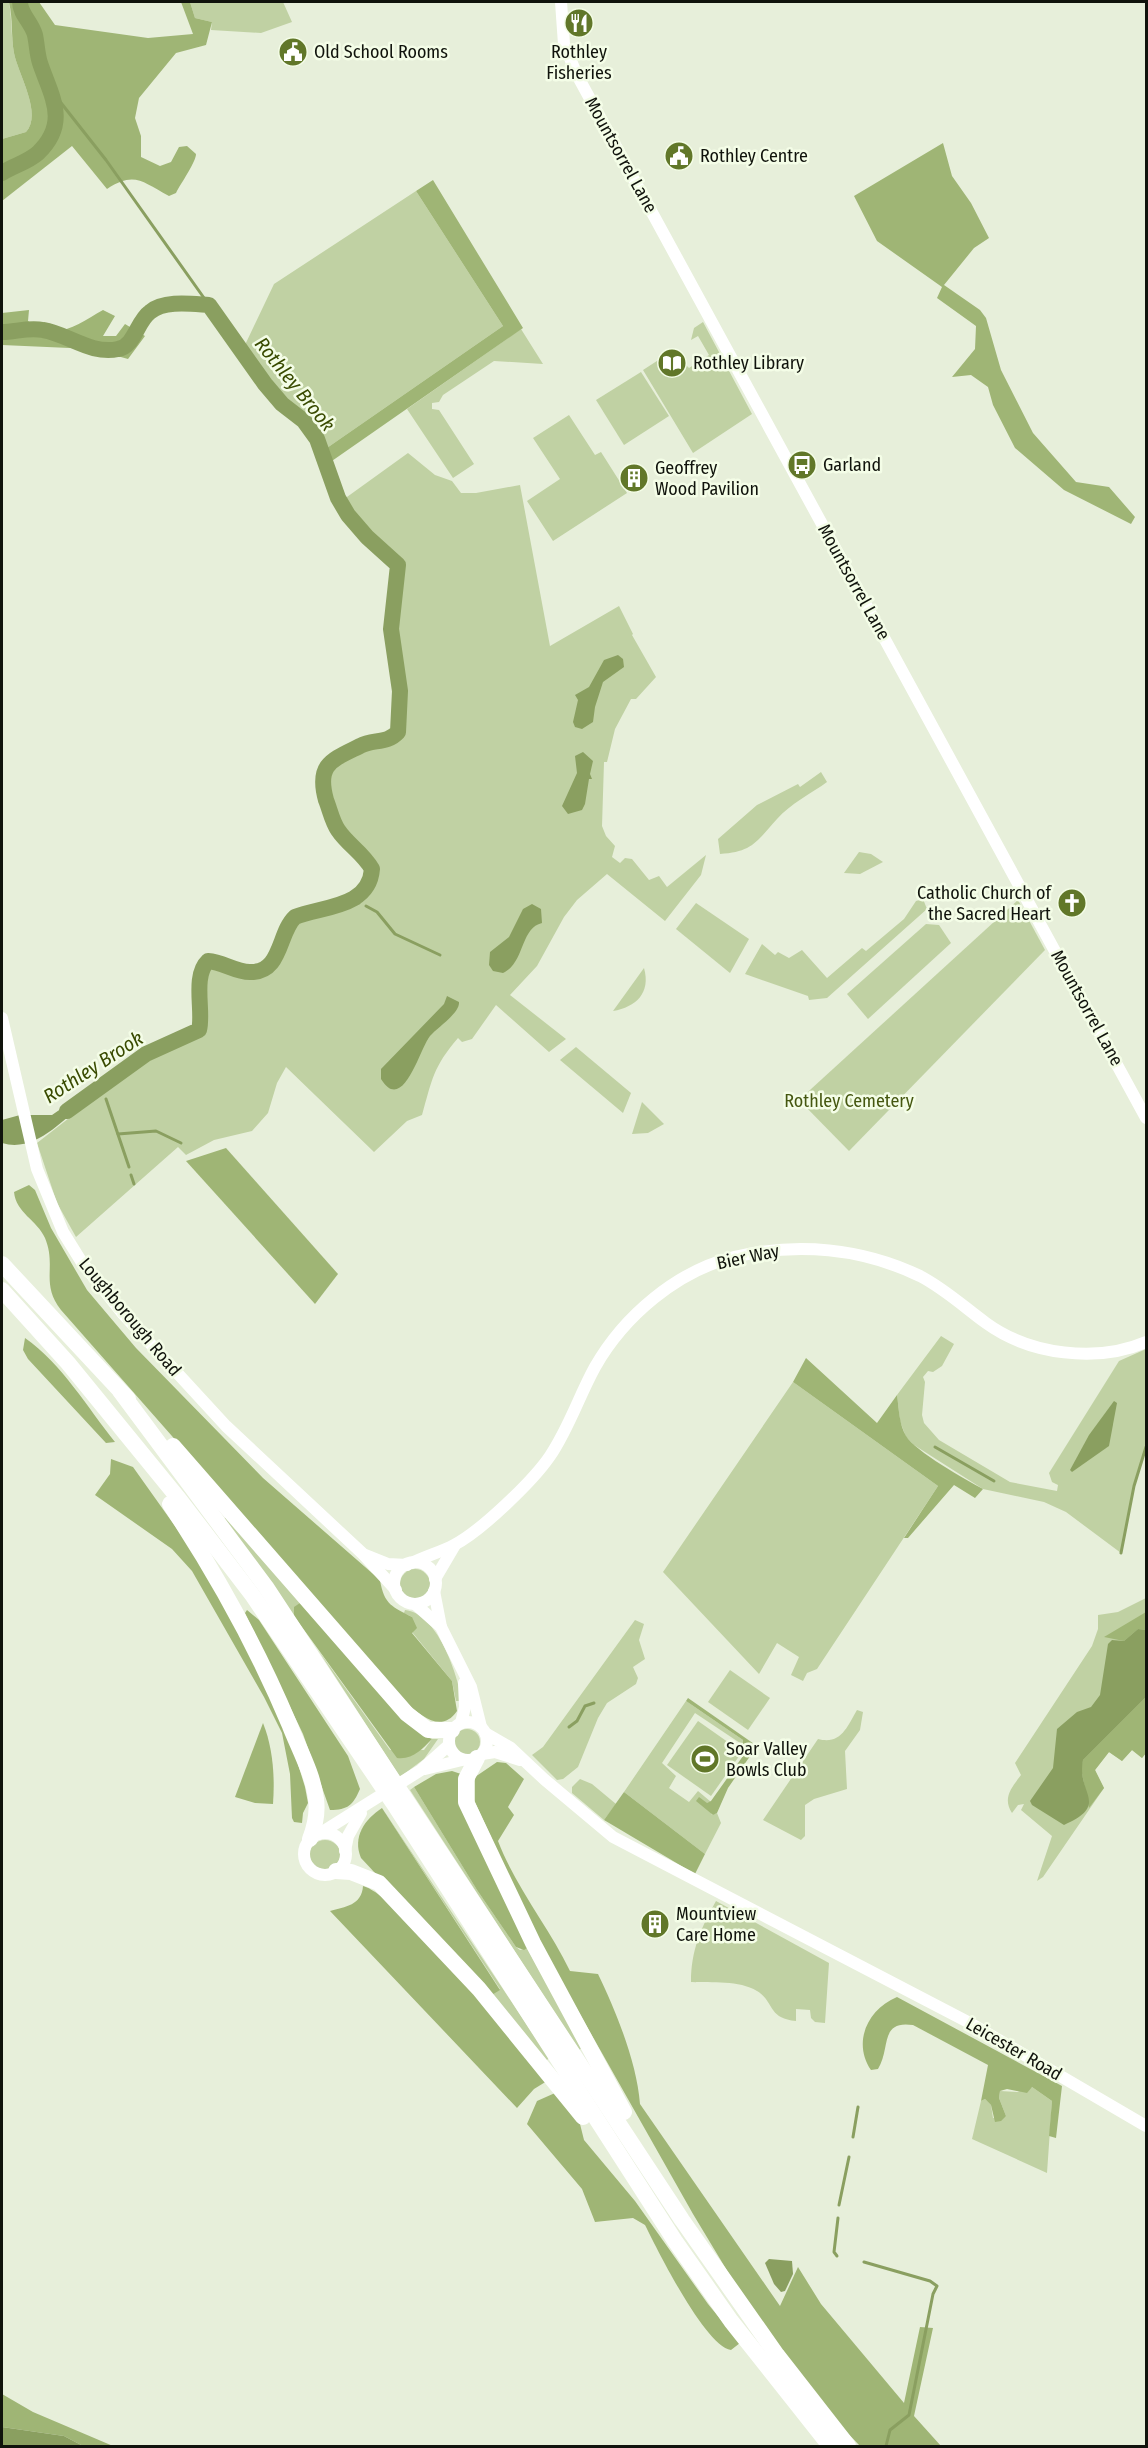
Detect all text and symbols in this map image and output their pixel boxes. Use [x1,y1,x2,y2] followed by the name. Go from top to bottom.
[563,7,595,39] restaurant icon: Rothley Fisheries
[277,36,309,68] public building icon: Old School Rooms
[314,41,448,63] place label: Old School Rooms
[546,41,612,84] place label: Rothley Fisheries
[580,93,662,217] street label: Mountsorrel Lane
[663,140,695,172] public building icon: Rothley Centre
[700,145,808,167] place label: Rothley Centre
[250,332,340,436] water label: Rothley Brook
[656,347,688,379] library icon: Rothley Library
[693,352,804,374] place label: Rothley Library
[786,449,818,481] bus stop icon: Garland
[823,454,881,476] place label: Garland
[655,457,759,500] place label: Geoffrey Wood Pavilion
[618,462,650,494] building icon: Geoffrey Wood Pavilion
[813,520,895,644] street label: Mountsorrel Lane
[917,882,1052,925] place label: Catholic Church of the Sacred Heart
[1056,887,1088,919] church icon: Catholic Church of the Sacred Heart
[1046,946,1128,1070] street label: Mountsorrel Lane
[39,1026,148,1108] water label: Rothley Brook
[784,1090,914,1112] park label: Rothley Cemetery
[715,1240,781,1274] street label: Bier Way
[74,1253,186,1381] street label: Loughborough Road
[726,1738,807,1781] place label: Soar Valley Bowls Club
[689,1743,721,1775] sports icon: Soar Valley Bowls Club
[676,1903,756,1946] place label: Mountview Care Home
[639,1908,671,1940] building icon: Mountview Care Home
[962,2013,1066,2085] street label: Leicester Road

